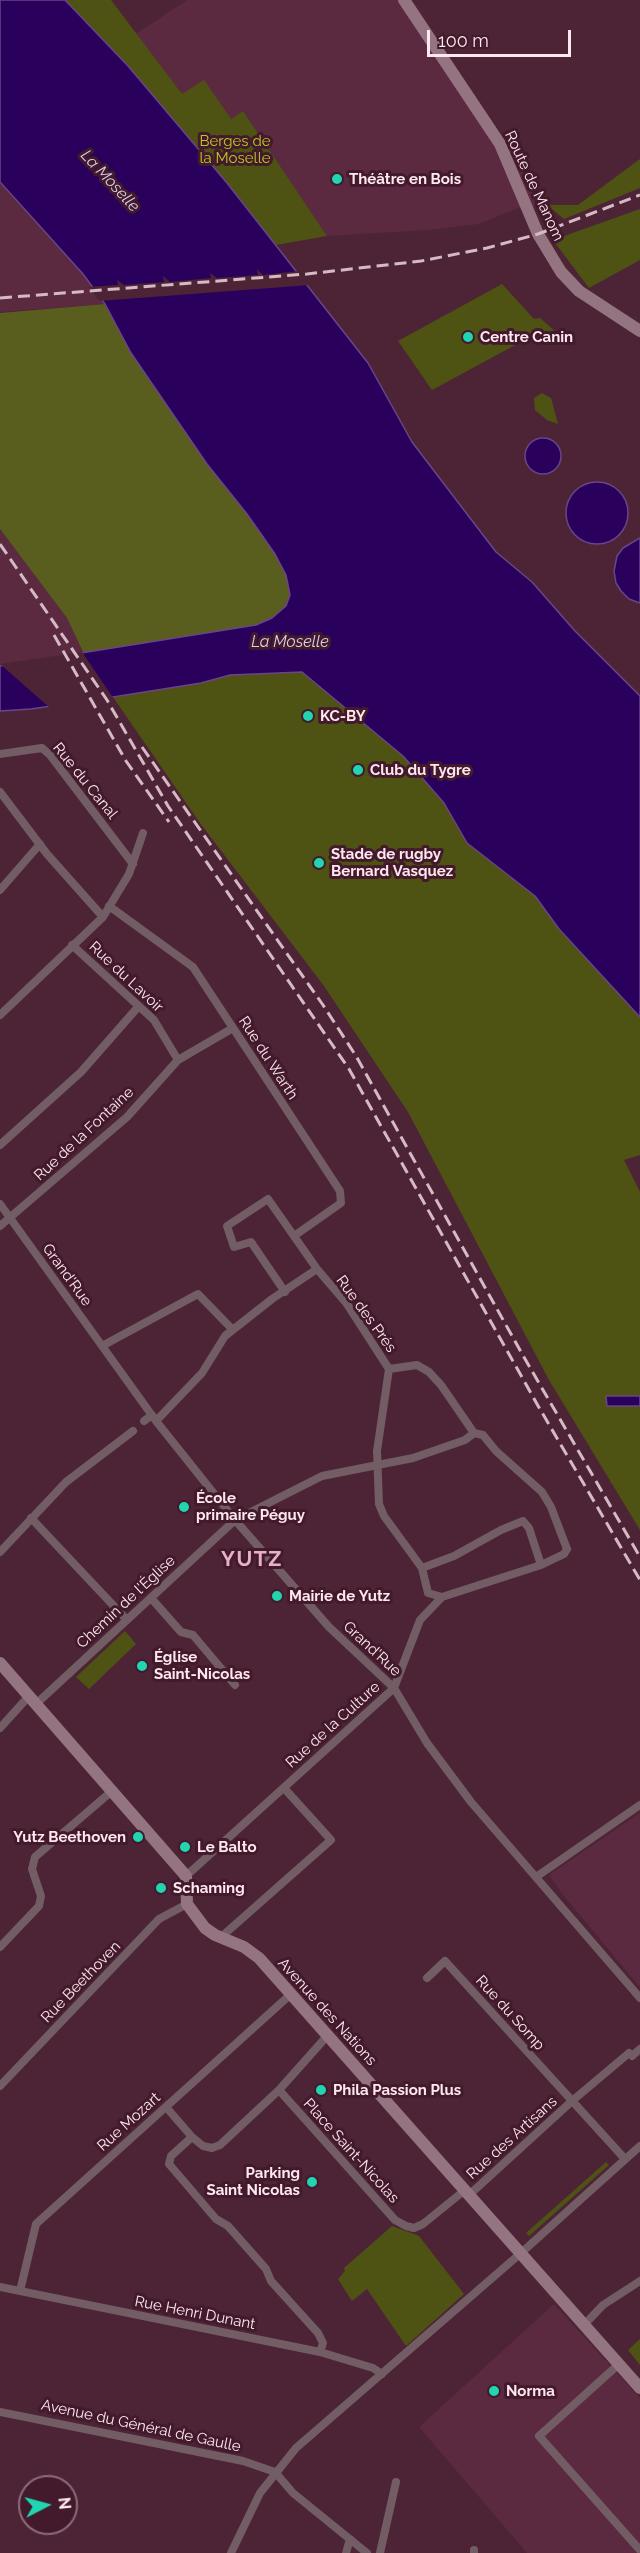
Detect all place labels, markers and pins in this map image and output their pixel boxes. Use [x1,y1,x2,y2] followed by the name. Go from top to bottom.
[349,170,461,188] place label: Théâtre en Bois
[330,172,344,186] marker: Théâtre en Bois
[480,328,573,346] place label: Centre Canin
[461,330,475,344] marker: Centre Canin
[320,707,366,725] place label: KC-BY
[301,709,315,723] marker: KC-BY
[370,761,471,779] place label: Club du Tygre
[351,763,365,777] marker: Club du Tygre
[331,845,453,880] place label: Stade de rugby Bernard Vasquez
[312,856,326,870] marker: Stade de rugby Bernard Vasquez
[196,1489,305,1524] place label: École primaire Péguy
[177,1500,191,1514] marker: École primaire Péguy
[289,1587,390,1605] place label: Mairie de Yutz
[270,1589,284,1603] marker: Mairie de Yutz
[154,1648,250,1683] place label: Église Saint-Nicolas
[135,1659,149,1673] marker: Église Saint-Nicolas
[13,1828,126,1846] place label: Yutz Beethoven
[131,1830,145,1844] marker: Yutz Beethoven
[197,1838,257,1856] place label: Le Balto
[178,1840,192,1854] marker: Le Balto
[173,1879,245,1897] place label: Schaming
[154,1881,168,1895] marker: Schaming
[333,2081,461,2099] place label: Phila Passion Plus
[314,2083,328,2097] marker: Phila Passion Plus
[207,2164,300,2199] place label: Parking Saint Nicolas
[305,2175,319,2189] marker: Parking Saint Nicolas
[506,2382,555,2400] place label: Norma
[487,2384,501,2398] marker: Norma

